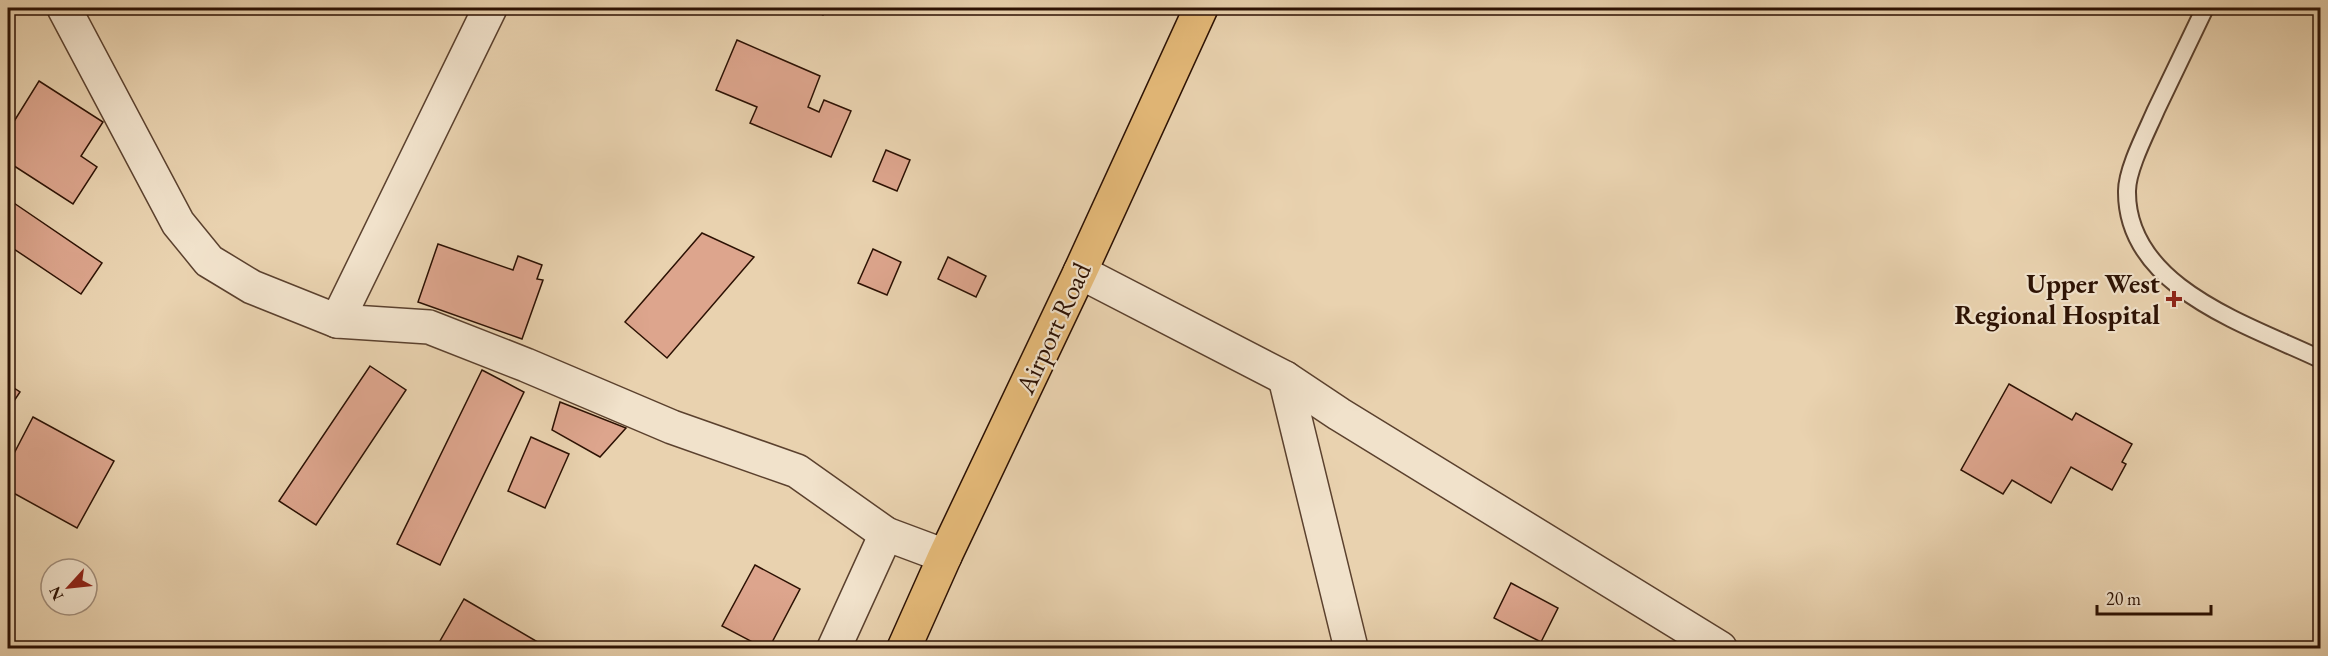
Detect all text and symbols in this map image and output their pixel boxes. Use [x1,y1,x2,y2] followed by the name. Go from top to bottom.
[1007,256,1099,400] street label: Airport Road
[1955,266,2160,332] place label: Upper West Regional Hospital
[2165,290,2183,308] marker: Upper West Regional Hospital
[39,557,99,617] north arrow
[2097,578,2211,616] scale bar
[44,583,68,604] text: N
[2106,587,2141,610] text: 20 m

